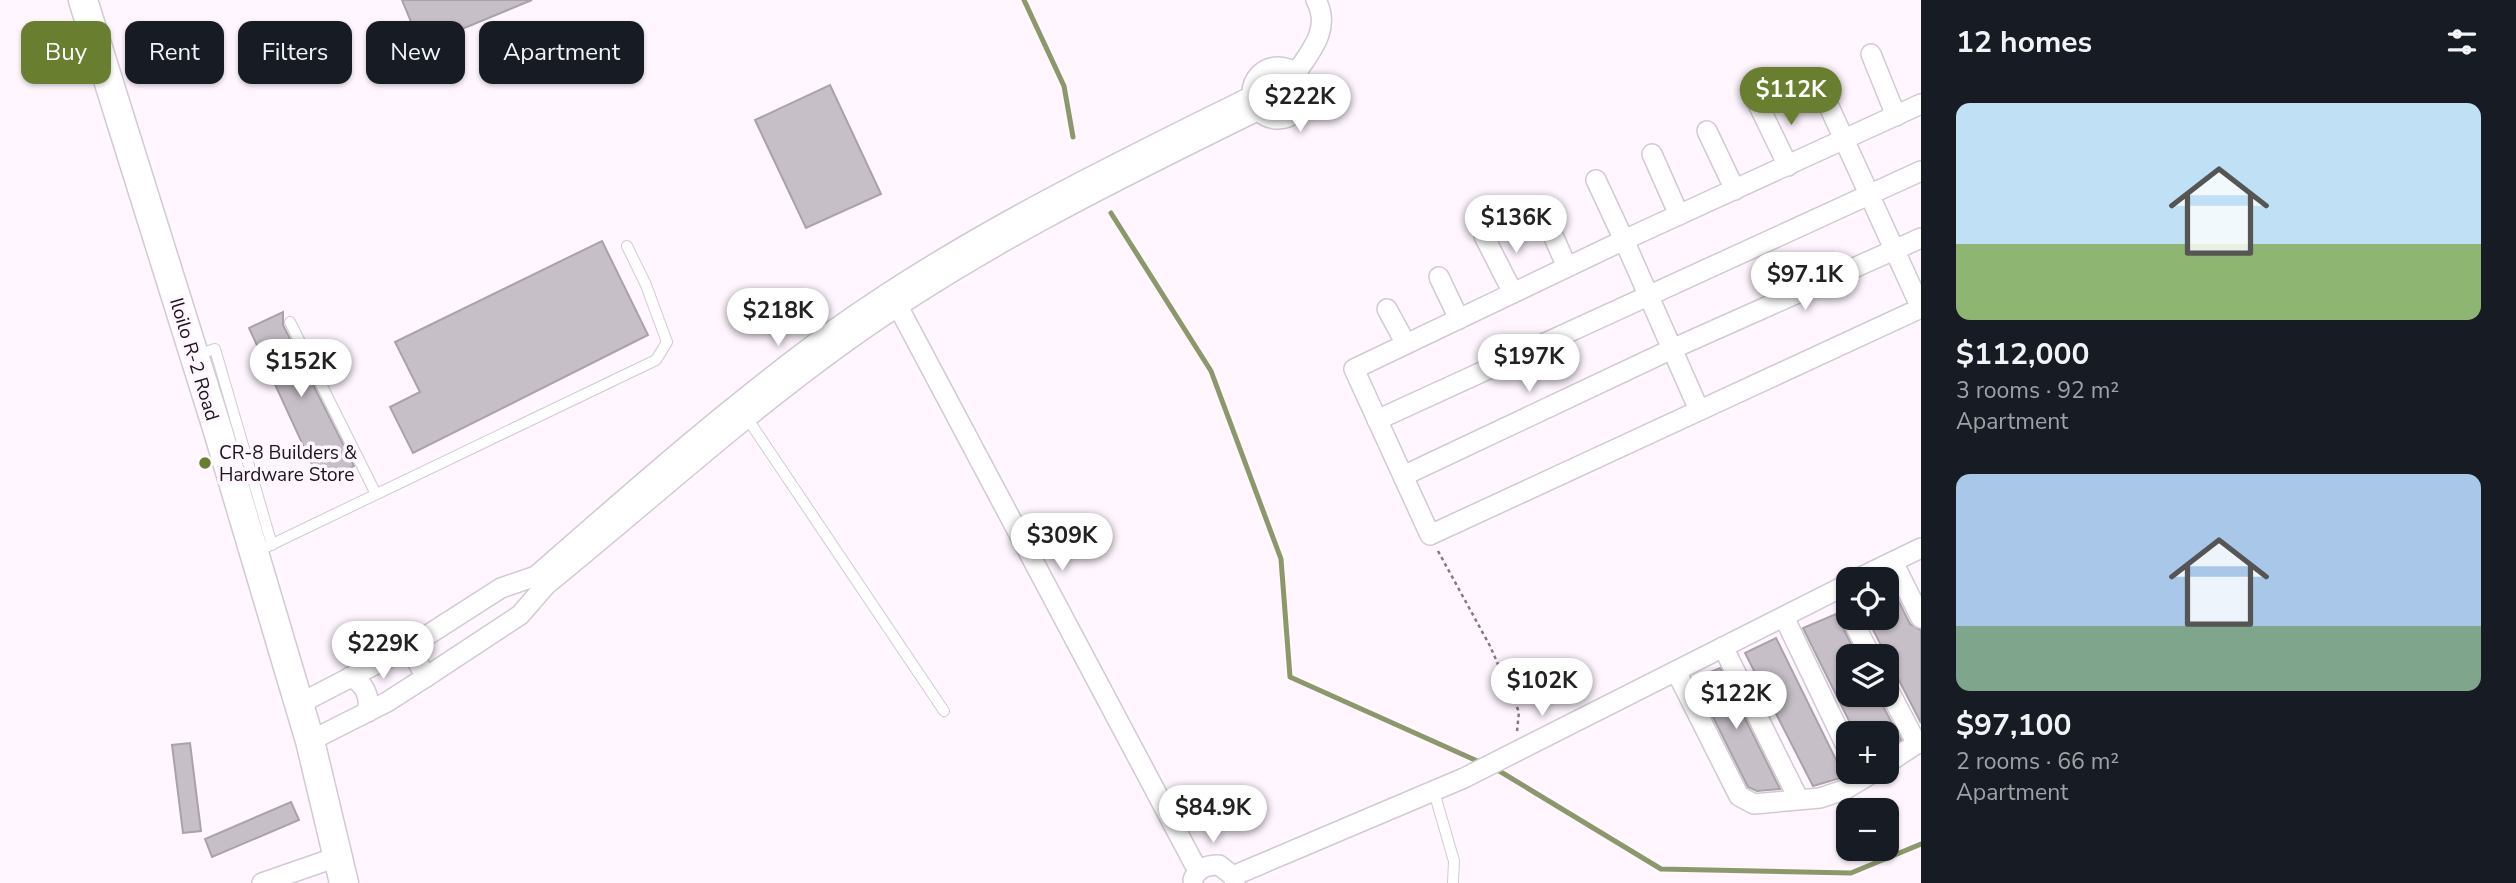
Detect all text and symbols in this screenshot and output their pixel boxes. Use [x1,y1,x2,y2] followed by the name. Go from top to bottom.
[21,21,111,84] chip: Buy
[125,21,224,84] chip: Rent
[238,21,352,84] chip: Filters
[366,21,465,84] chip: New
[479,21,644,84] chip: Apartment
[1956,22,2092,63] text: 12 homes
[2443,23,2481,61] icon: filters
[1742,68,1840,127] pin: $112K
[1251,74,1349,134] pin: $222K
[1756,74,1826,105] text: $112K
[1265,81,1335,112] text: $222K
[2156,148,2282,274] icon: home
[1467,196,1565,255] pin: $136K
[1481,202,1551,233] text: $136K
[1748,252,1862,312] pin: $97.1K
[1767,259,1843,290] text: $97.1K
[729,288,827,348] pin: $218K
[163,295,225,424] street label: Iloilo R-2 Road
[743,295,813,326] text: $218K
[1480,334,1578,394] pin: $197K
[1956,334,2089,375] text: $112,000
[252,340,350,399] pin: $152K
[1494,341,1564,372] text: $197K
[266,346,336,377] text: $152K
[1956,375,2119,406] text: 3 rooms · 92 m²
[1956,406,2068,437] text: Apartment
[219,440,357,488] place label: CR-8 Builders & Hardware Store
[197,455,213,471] marker: CR-8 Builders & Hardware Store
[1013,514,1111,573] pin: $309K
[2156,519,2282,645] icon: home
[1027,520,1097,551] text: $309K
[1836,567,1899,861] map controls
[1836,567,1899,630] button: locate
[334,622,432,681] pin: $229K
[348,628,418,659] text: $229K
[1836,644,1899,707] button: layers
[1493,658,1591,718] pin: $102K
[1507,665,1577,696] text: $102K
[1687,672,1785,731] pin: $122K
[1701,678,1771,709] text: $122K
[1956,705,2071,746] text: $97,100
[1836,721,1899,784] button: +
[1956,746,2119,777] text: 2 rooms · 66 m²
[1956,777,2068,808] text: Apartment
[1156,786,1270,845] pin: $84.9K
[1175,792,1251,823] text: $84.9K
[1836,798,1899,861] button: −

